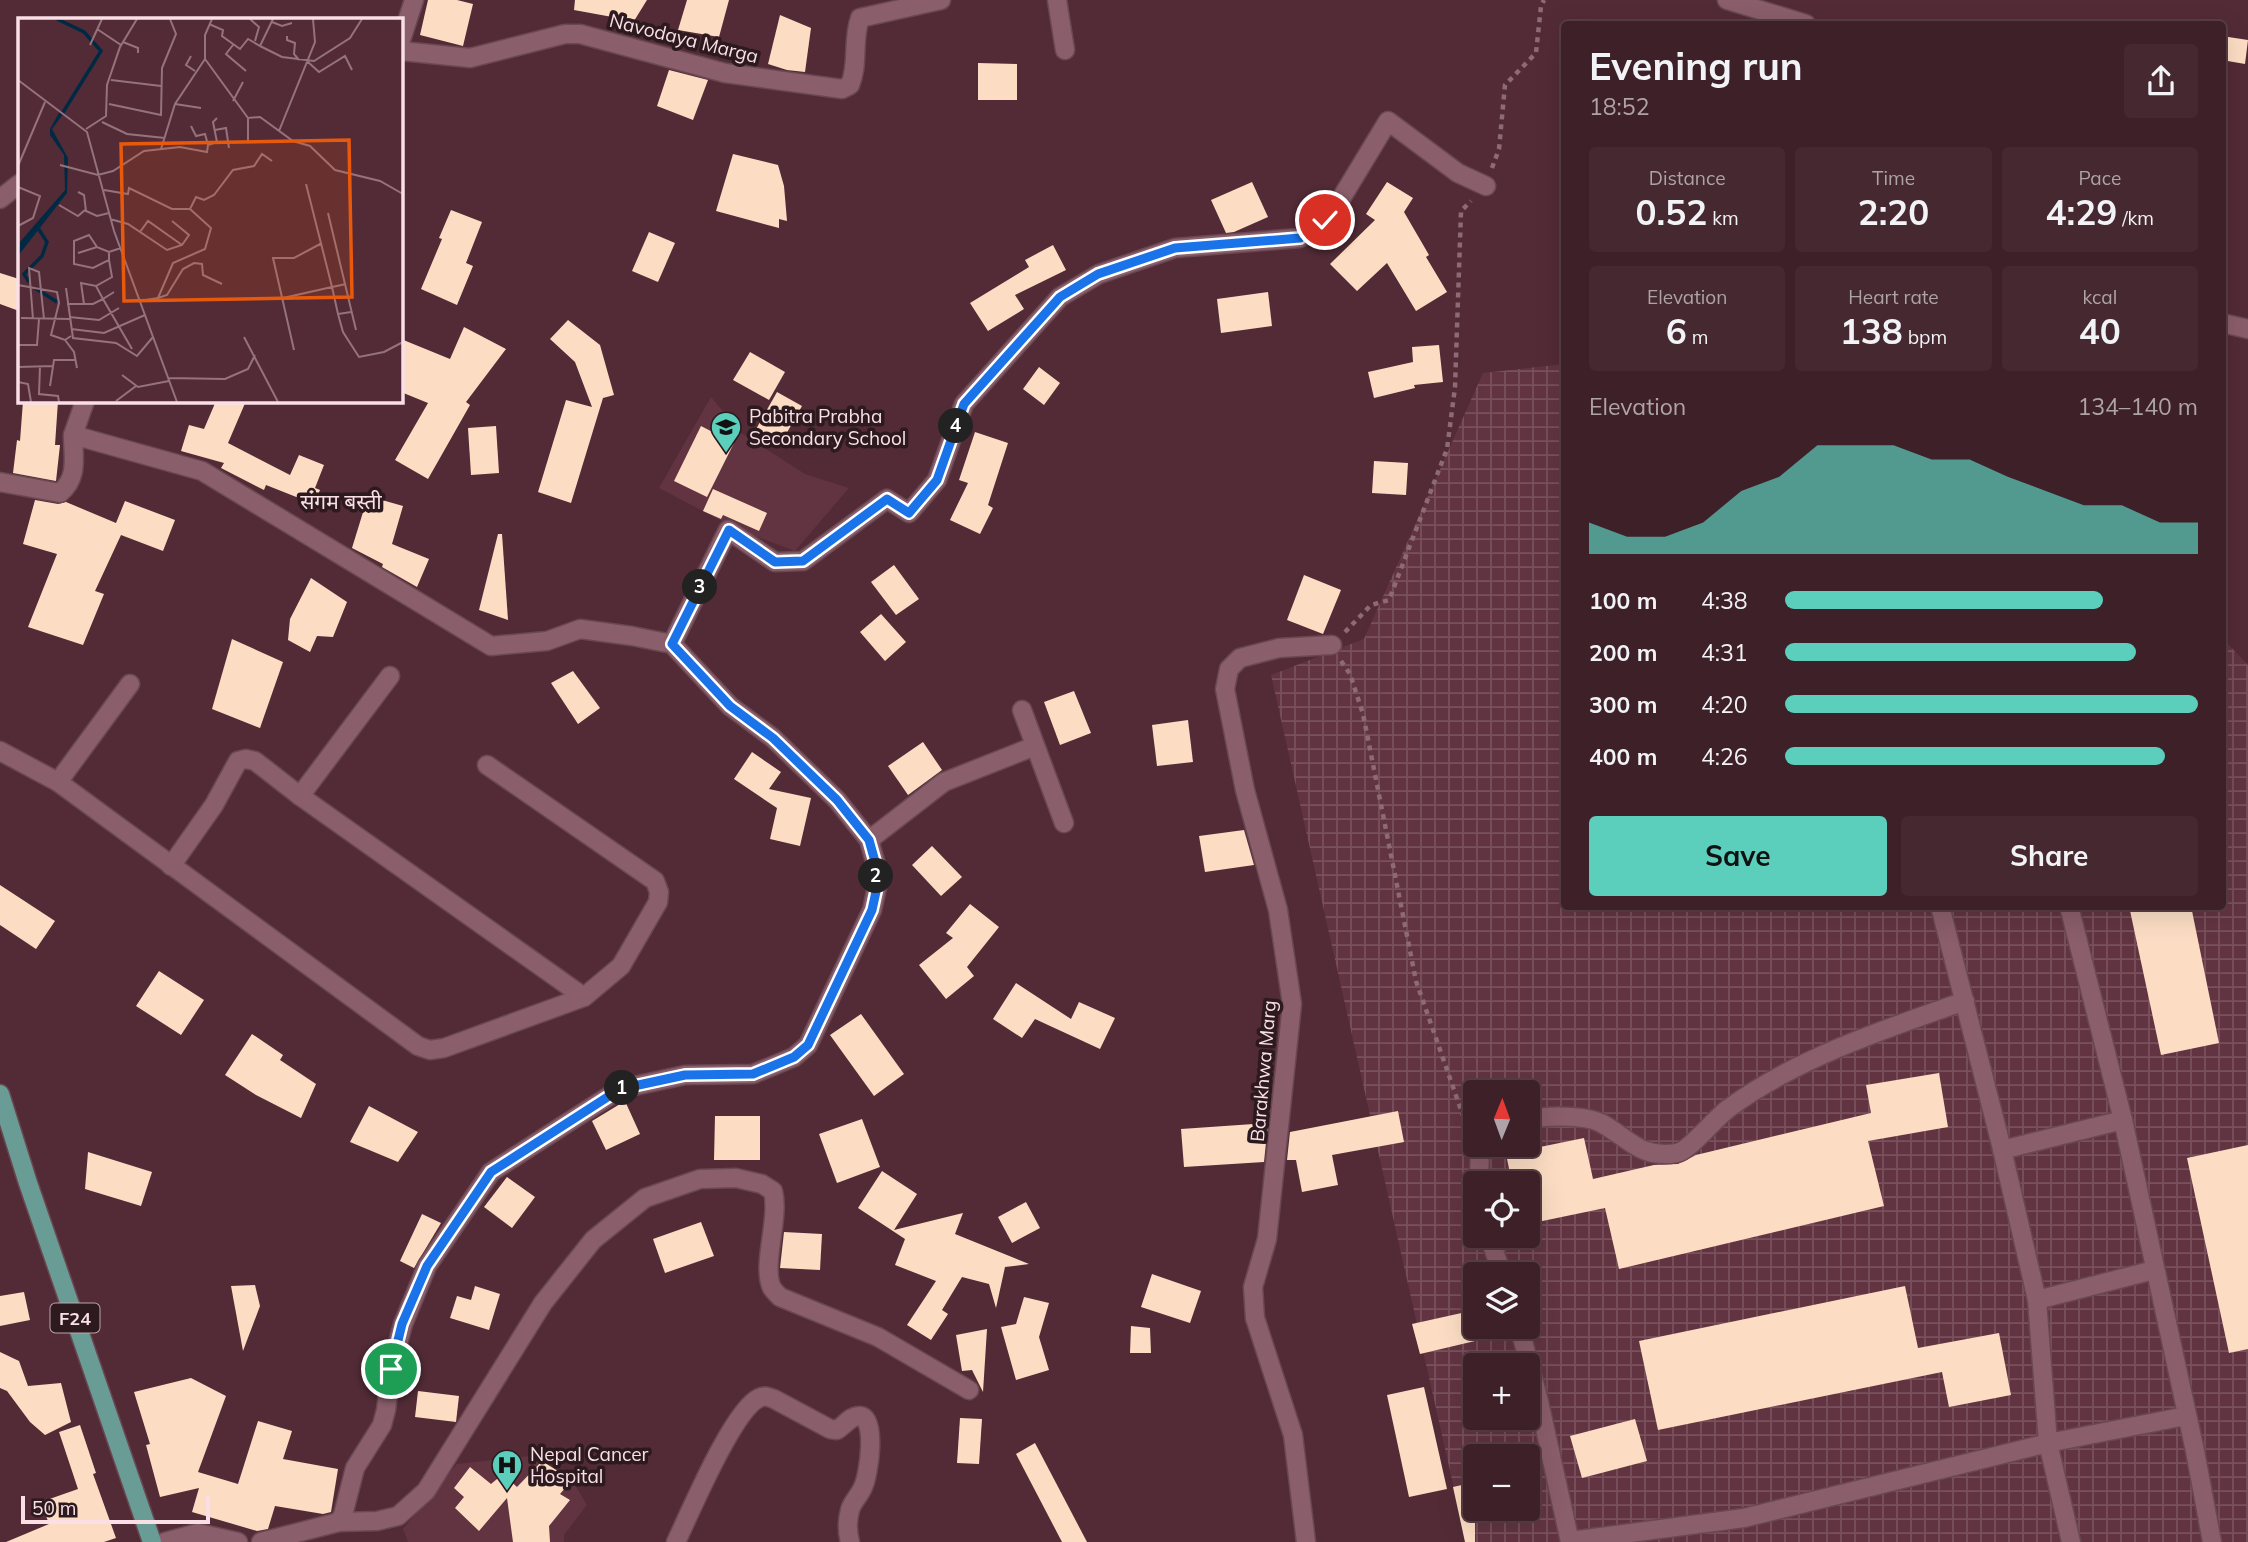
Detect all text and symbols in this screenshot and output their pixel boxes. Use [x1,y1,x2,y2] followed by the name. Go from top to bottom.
[607,8,761,68] street label: Navodaya Marga
[18,18,402,402] inset map
[1589,42,1803,90] text: Evening run
[2124,44,2198,118] button: share
[1589,92,1649,121] text: 18:52
[1649,166,1726,190] text: Distance
[1872,166,1915,190] text: Time
[2078,166,2121,190] text: Pace
[1295,190,1355,250] pin
[1636,190,1707,234] text: 0.52
[1858,190,1929,234] text: 2:20
[2046,190,2117,234] text: 4:29
[1306,201,1344,239] icon: check
[1707,206,1739,230] text: km
[2117,206,2154,230] text: /km
[1647,285,1727,309] text: Elevation
[1848,285,1939,309] text: Heart rate
[2082,285,2117,309] text: kcal
[1666,309,1687,353] text: 6
[1840,309,1903,353] text: 138
[2079,309,2121,353] text: 40
[1687,325,1709,349] text: m
[1903,325,1947,349] text: bpm
[1589,392,1686,421] text: Elevation
[2077,392,2198,421] text: 134–140 m
[749,404,906,450] place label: Pabitra Prabha Secondary School
[939,408,974,444] pin: 4
[709,410,743,454] school or university icon: Pabitra Prabha Secondary School
[950,413,961,437] text: 4
[300,488,382,514] district label: संगम बस्ती
[682,570,718,604] pin: 3
[694,574,705,598] text: 3
[1589,586,1657,615] text: 100 m
[1701,586,1748,615] text: 4:38
[1589,638,1657,667] text: 200 m
[1701,638,1748,667] text: 4:31
[1589,690,1657,719] text: 300 m
[1701,690,1748,719] text: 4:20
[1589,742,1657,771] text: 400 m
[1701,742,1748,771] text: 4:26
[1589,816,1887,896] button: Save
[1901,816,2198,896] button: Share
[858,858,894,894] pin: 2
[870,863,881,887] text: 2
[1245,999,1281,1143] street label: Barakhwa Marg
[604,1070,640,1106] pin: 1
[616,1075,627,1099] text: 1
[1463,1080,1540,1157] north arrow
[1463,1080,1540,1521] map controls
[1463,1171,1540,1248] button: locate
[1463,1262,1540,1339] button: layers
[50,1303,100,1332] road number: F24
[361,1339,421,1399] pin
[372,1350,410,1388] icon: arrive
[1463,1353,1540,1430] button: +
[530,1442,649,1488] place label: Nepal Cancer Hospital
[1463,1444,1540,1521] button: −
[490,1448,524,1492] hospital icon: Nepal Cancer Hospital
[21,1493,210,1525] scale bar
[32,1496,76,1520] text: 50 m

